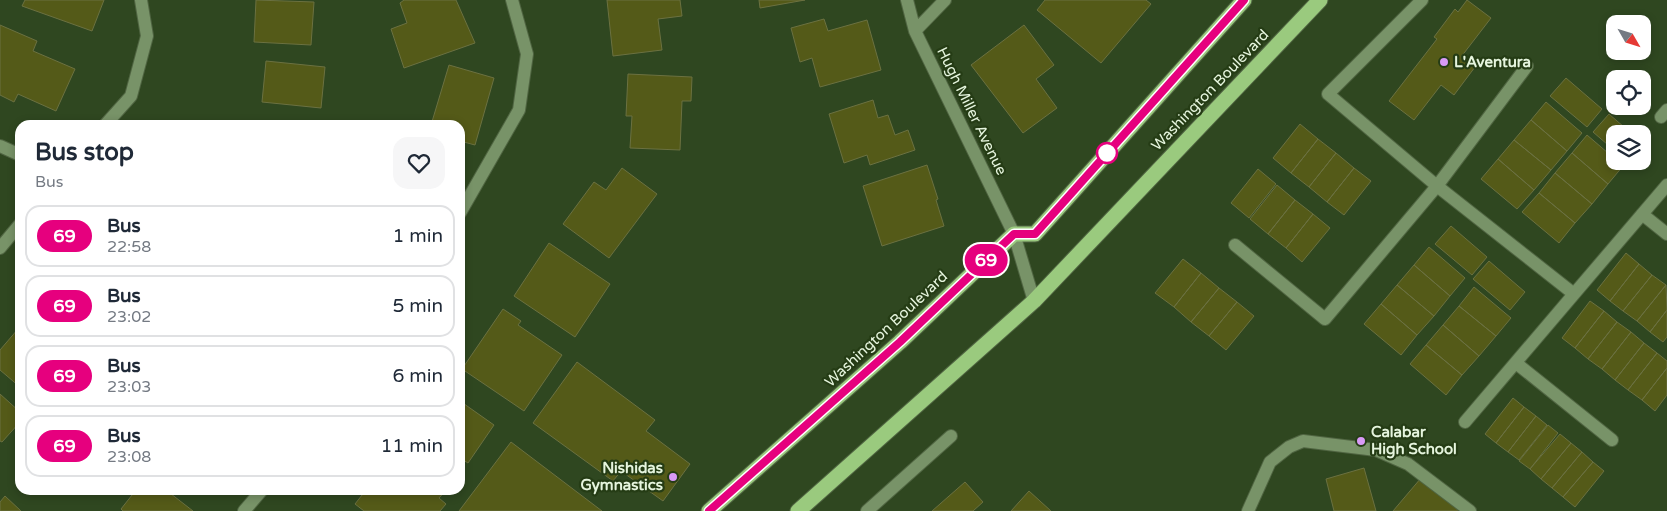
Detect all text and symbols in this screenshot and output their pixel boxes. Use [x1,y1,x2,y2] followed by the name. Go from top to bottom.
[1606,15,1651,60] north arrow
[1606,15,1651,170] map controls
[1147,26,1273,154] street label: Washington Boulevard
[933,44,1011,178] street label: Hugh Miller Avenue
[1454,53,1531,71] place label: L'Aventura
[1438,56,1450,68] marker: L'Aventura
[1606,70,1651,115] button: locate
[1606,125,1651,170] button: layers
[393,137,445,189] button: heart
[35,138,134,167] text: Bus stop
[1096,142,1118,164] unlabelled marker
[35,172,63,192] text: Bus
[107,215,141,237] text: Bus
[53,225,76,247] text: 69
[392,225,443,247] text: 1 min
[107,237,151,257] text: 22:58
[964,244,1008,276] line badge: 69
[975,249,997,271] text: 69
[821,267,951,391] street label: Washington Boulevard
[107,285,141,307] text: Bus
[53,295,76,317] text: 69
[392,295,443,317] text: 5 min
[107,307,151,327] text: 23:02
[107,355,141,377] text: Bus
[53,365,76,387] text: 69
[392,365,443,387] text: 6 min
[107,377,151,397] text: 23:03
[1371,423,1457,459] place label: Calabar High School
[107,425,141,447] text: Bus
[53,435,76,457] text: 69
[380,435,443,457] text: 11 min
[1355,435,1367,447] marker: Calabar High School
[107,447,151,467] text: 23:08
[580,459,663,495] place label: Nishidas Gymnastics
[667,471,679,483] marker: Nishidas Gymnastics

